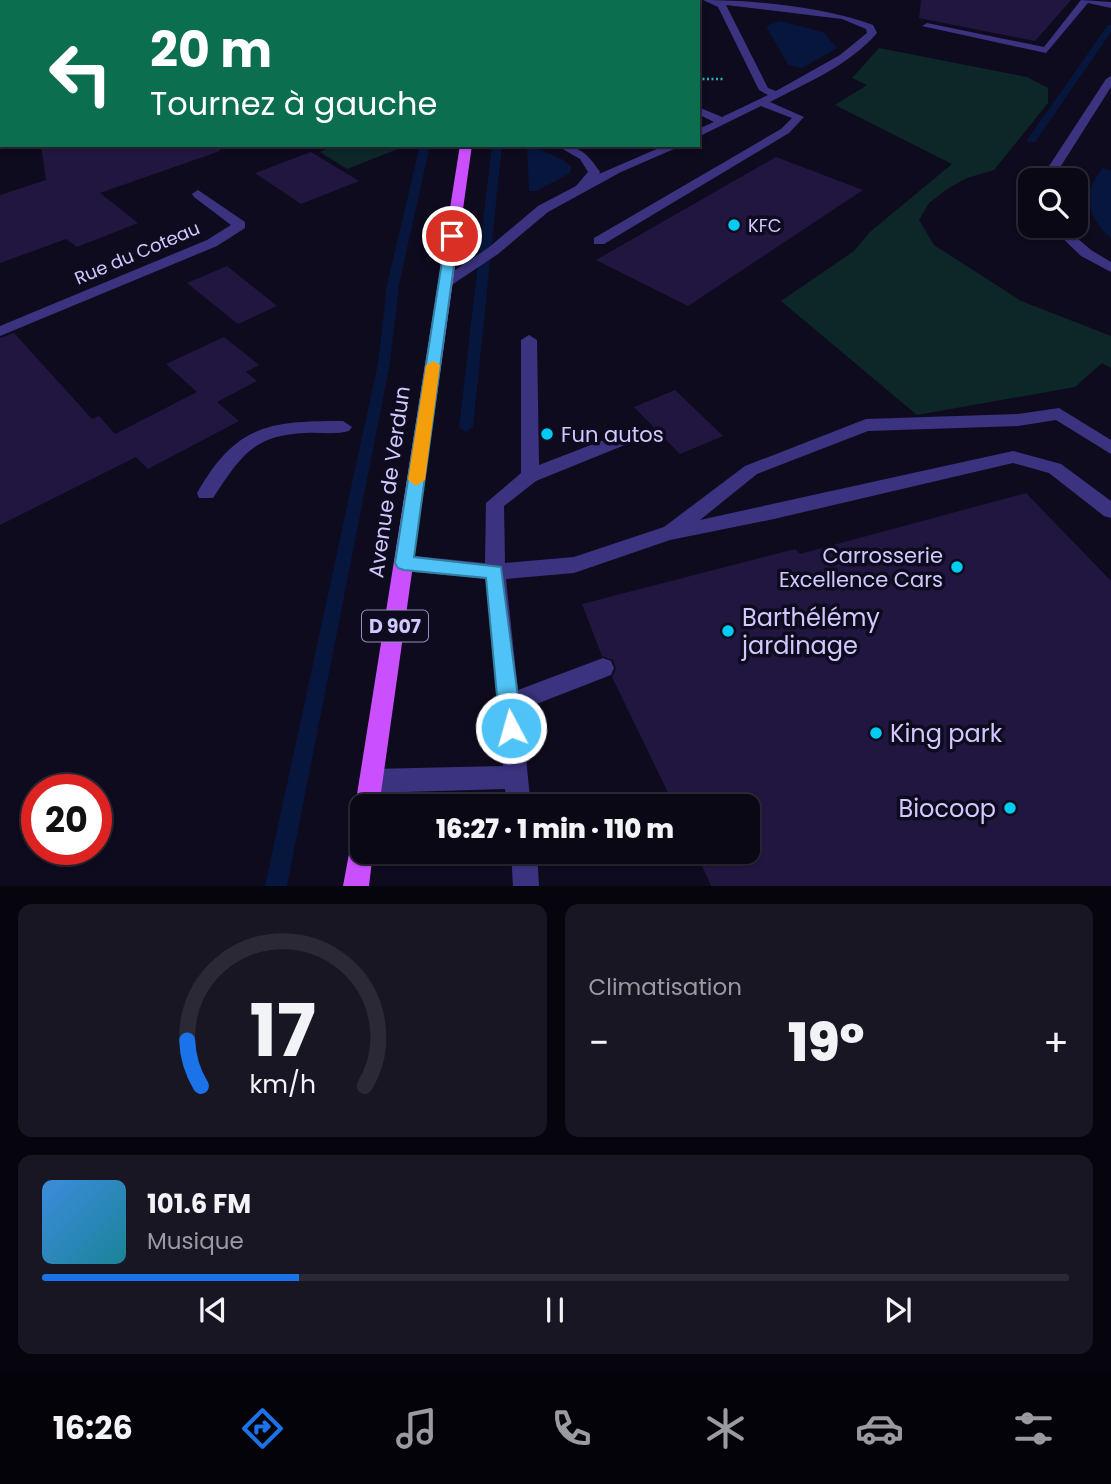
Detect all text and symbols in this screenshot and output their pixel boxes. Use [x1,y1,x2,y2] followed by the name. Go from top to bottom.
[150,16,272,84] text: 20 m
[35,28,126,119] icon: left
[150,81,437,126] text: Tournez à gauche
[1018,168,1088,238] map controls
[1018,168,1088,238] button: search
[422,206,482,266] pin
[748,213,782,238] place label: KFC
[71,215,203,291] street label: Rue du Coteau
[433,217,471,255] icon: arrive
[726,217,742,233] marker: KFC
[361,384,417,580] street label: Avenue de Verdun
[561,420,664,449] place label: Fun autos
[539,426,555,442] marker: Fun autos
[779,541,943,594] place label: Carrosserie Excellence Cars
[949,559,965,575] marker: Carrosserie Excellence Cars
[741,601,880,662] place label: Barthélémy jardinage
[362,610,428,642] road number: D 907
[720,623,736,639] marker: Barthélémy jardinage
[474,691,548,765] position arrow
[890,717,1003,750] place label: King park
[868,725,884,741] marker: King park
[21,774,112,865] speed limit sign: 20
[899,792,996,825] place label: Biocoop
[1002,800,1018,816] marker: Biocoop
[436,811,674,847] text: 16:27 · 1 min · 110 m
[589,971,742,1003] text: Climatisation
[249,981,315,1082] text: 17
[788,1006,865,1079] text: 19°
[589,1016,609,1069] text: −
[1043,1016,1069,1069] text: +
[249,1067,316,1102] text: km/h
[147,1186,251,1222] text: 101.6 FM
[147,1225,244,1257] text: Musique
[194,1291,232,1329] icon: previous
[536,1291,574,1329] icon: pause
[879,1291,917,1329] icon: next
[238,1404,287,1453] icon: directions
[392,1404,441,1453] icon: music
[547,1404,596,1453] icon: phone
[701,1404,750,1453] icon: climate
[855,1404,904,1453] icon: car
[1009,1404,1058,1453] icon: filters
[53,1405,133,1450] text: 16:26

